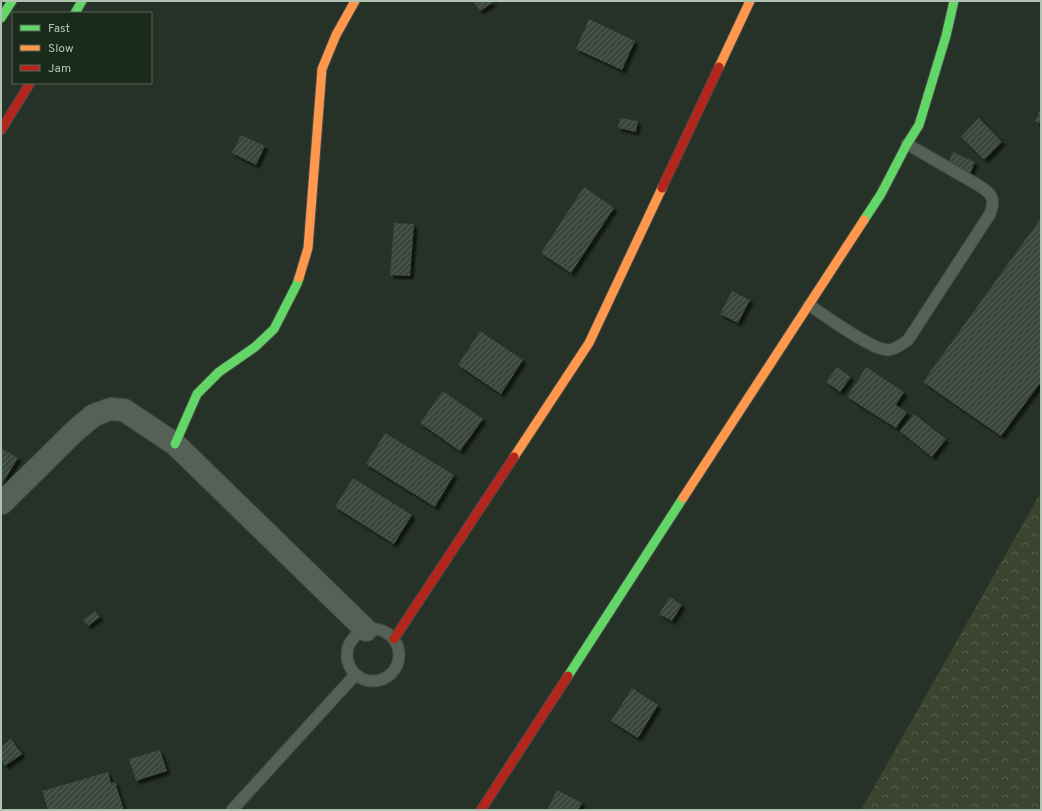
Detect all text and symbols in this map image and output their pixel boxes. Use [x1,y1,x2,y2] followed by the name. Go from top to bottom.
[12,12,152,84] legend
[48,21,70,37] text: Fast
[48,41,74,57] text: Slow
[48,61,71,77] text: Jam

